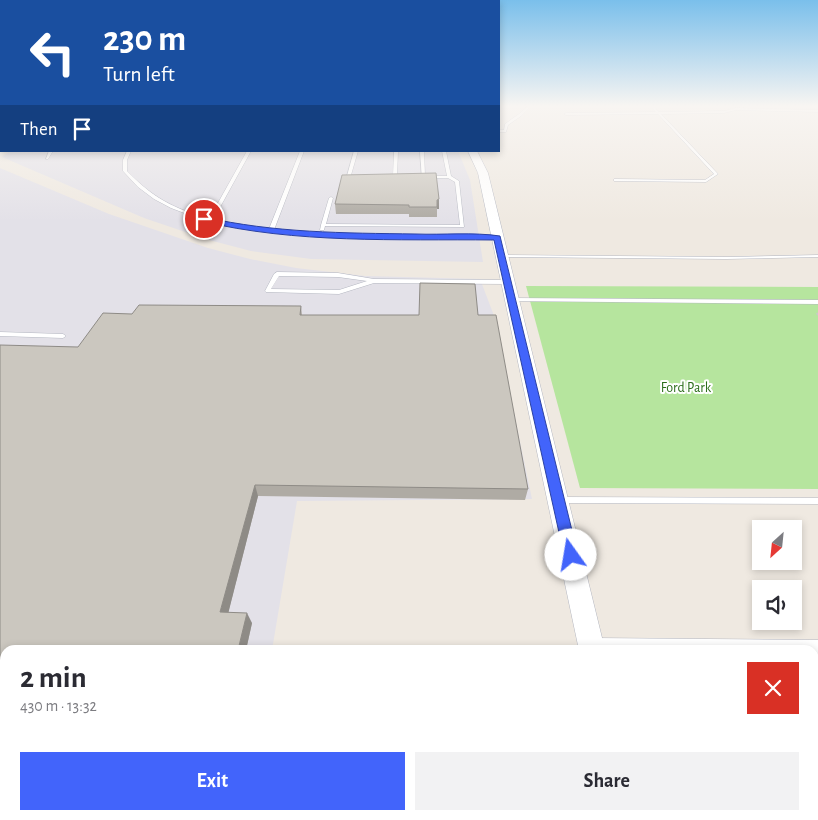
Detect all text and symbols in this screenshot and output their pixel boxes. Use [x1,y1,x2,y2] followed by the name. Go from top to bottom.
[20,20,85,85] icon: left
[103,22,186,57] text: 230 m
[103,63,175,85] text: Turn left
[68,115,96,143] icon: arrive
[20,120,58,139] text: Then
[183,198,225,240] pin
[190,205,218,233] icon: arrive
[661,381,712,395] park label: Ford Park
[752,520,802,570] north arrow
[752,520,802,630] map controls
[544,528,596,580] position arrow
[752,580,802,630] button: sound
[747,662,799,714] button: close
[20,663,87,693] text: 2 min
[20,698,97,714] text: 430 m · 13:32
[20,752,405,810] button: Exit
[415,752,799,810] button: Share

